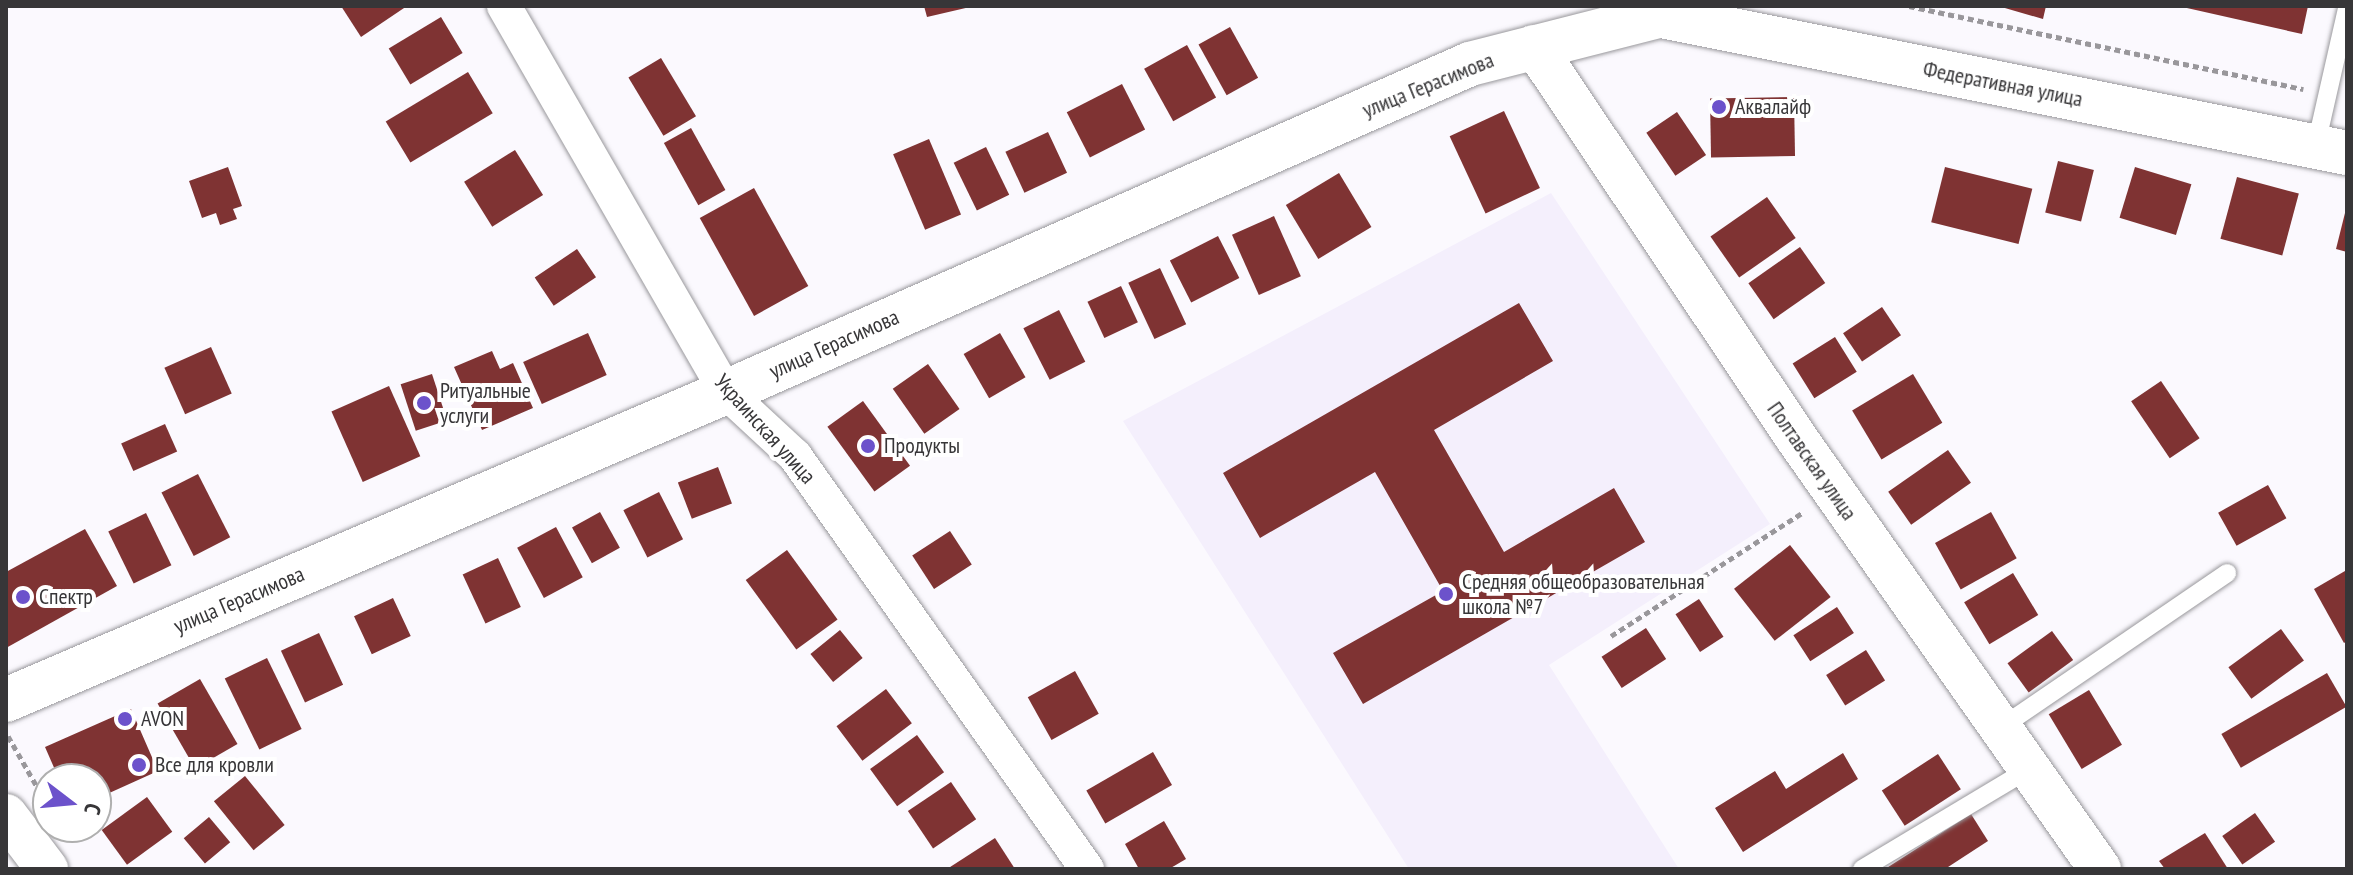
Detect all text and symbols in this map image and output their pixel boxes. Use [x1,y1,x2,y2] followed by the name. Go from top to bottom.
[1358,47,1498,123] street label: улица Герасимова
[1921,56,2085,112] street label: Федеративная улица
[1735,94,1811,120] place label: Аквалайф
[1710,98,1728,116] marker: Аквалайф
[765,304,903,384] street label: улица Герасимова
[709,369,821,489] street label: Украинская улица
[440,377,531,428] place label: Ритуальные услуги
[415,394,433,412] marker: Ритуальные услуги
[1762,397,1862,525] street label: Полтавская улица
[884,433,960,459] place label: Продукты
[859,437,877,455] marker: Продукты
[170,561,308,639] street label: улица Герасимова
[1462,568,1704,620] place label: Средняя общеобразовательная школа №7
[39,584,93,610] place label: Спектр
[1437,585,1455,603] marker: Средняя общеобразовательная школа №7
[14,588,32,606] marker: Спектр
[141,706,184,732] place label: AVON
[116,710,134,728] marker: AVON
[155,752,274,778] place label: Все для кровли
[130,756,148,774] marker: Все для кровли
[32,763,112,843] north arrow
[78,800,108,818] text: С

